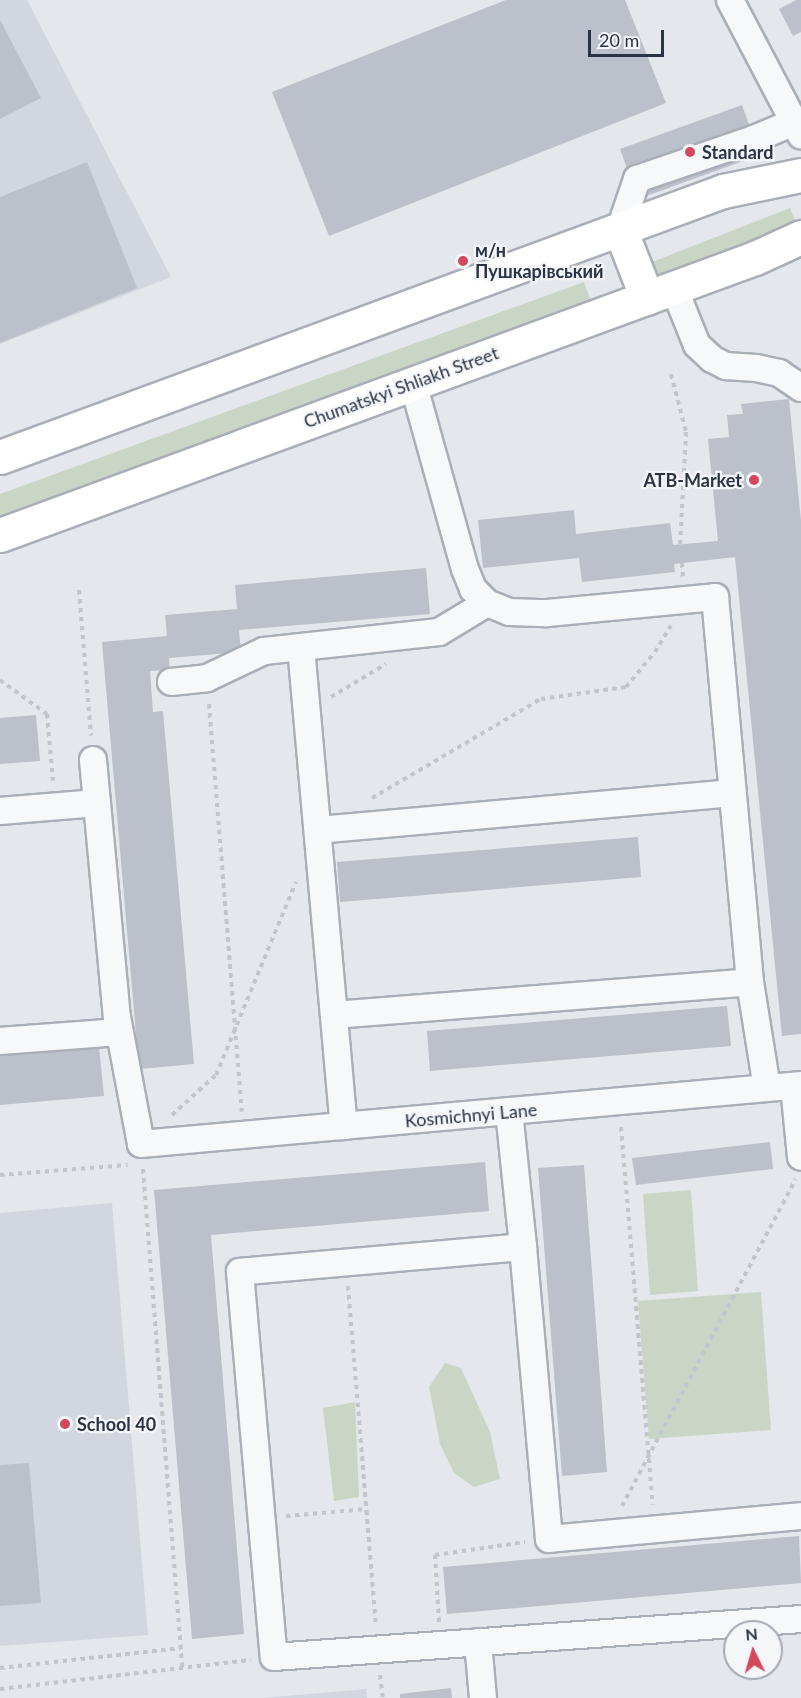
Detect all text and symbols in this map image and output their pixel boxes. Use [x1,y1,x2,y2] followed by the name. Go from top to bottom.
[591,18,668,56] scale bar
[599,29,639,51] text: 20 m
[702,141,773,163] place label: Standard
[683,145,697,159] marker: Standard
[475,240,604,282] place label: м/н Пушкарівський
[456,254,470,268] marker: м/н Пушкарівський
[301,342,501,432] street label: Chumatskyi Shliakh Street
[643,469,742,491] place label: ATB-Market
[747,473,761,487] marker: ATB-Market
[404,1098,538,1132] street label: Kosmichnyi Lane
[77,1413,156,1435] place label: School 40
[58,1417,72,1431] marker: School 40
[723,1620,783,1680] north arrow
[745,1624,759,1644] text: N

